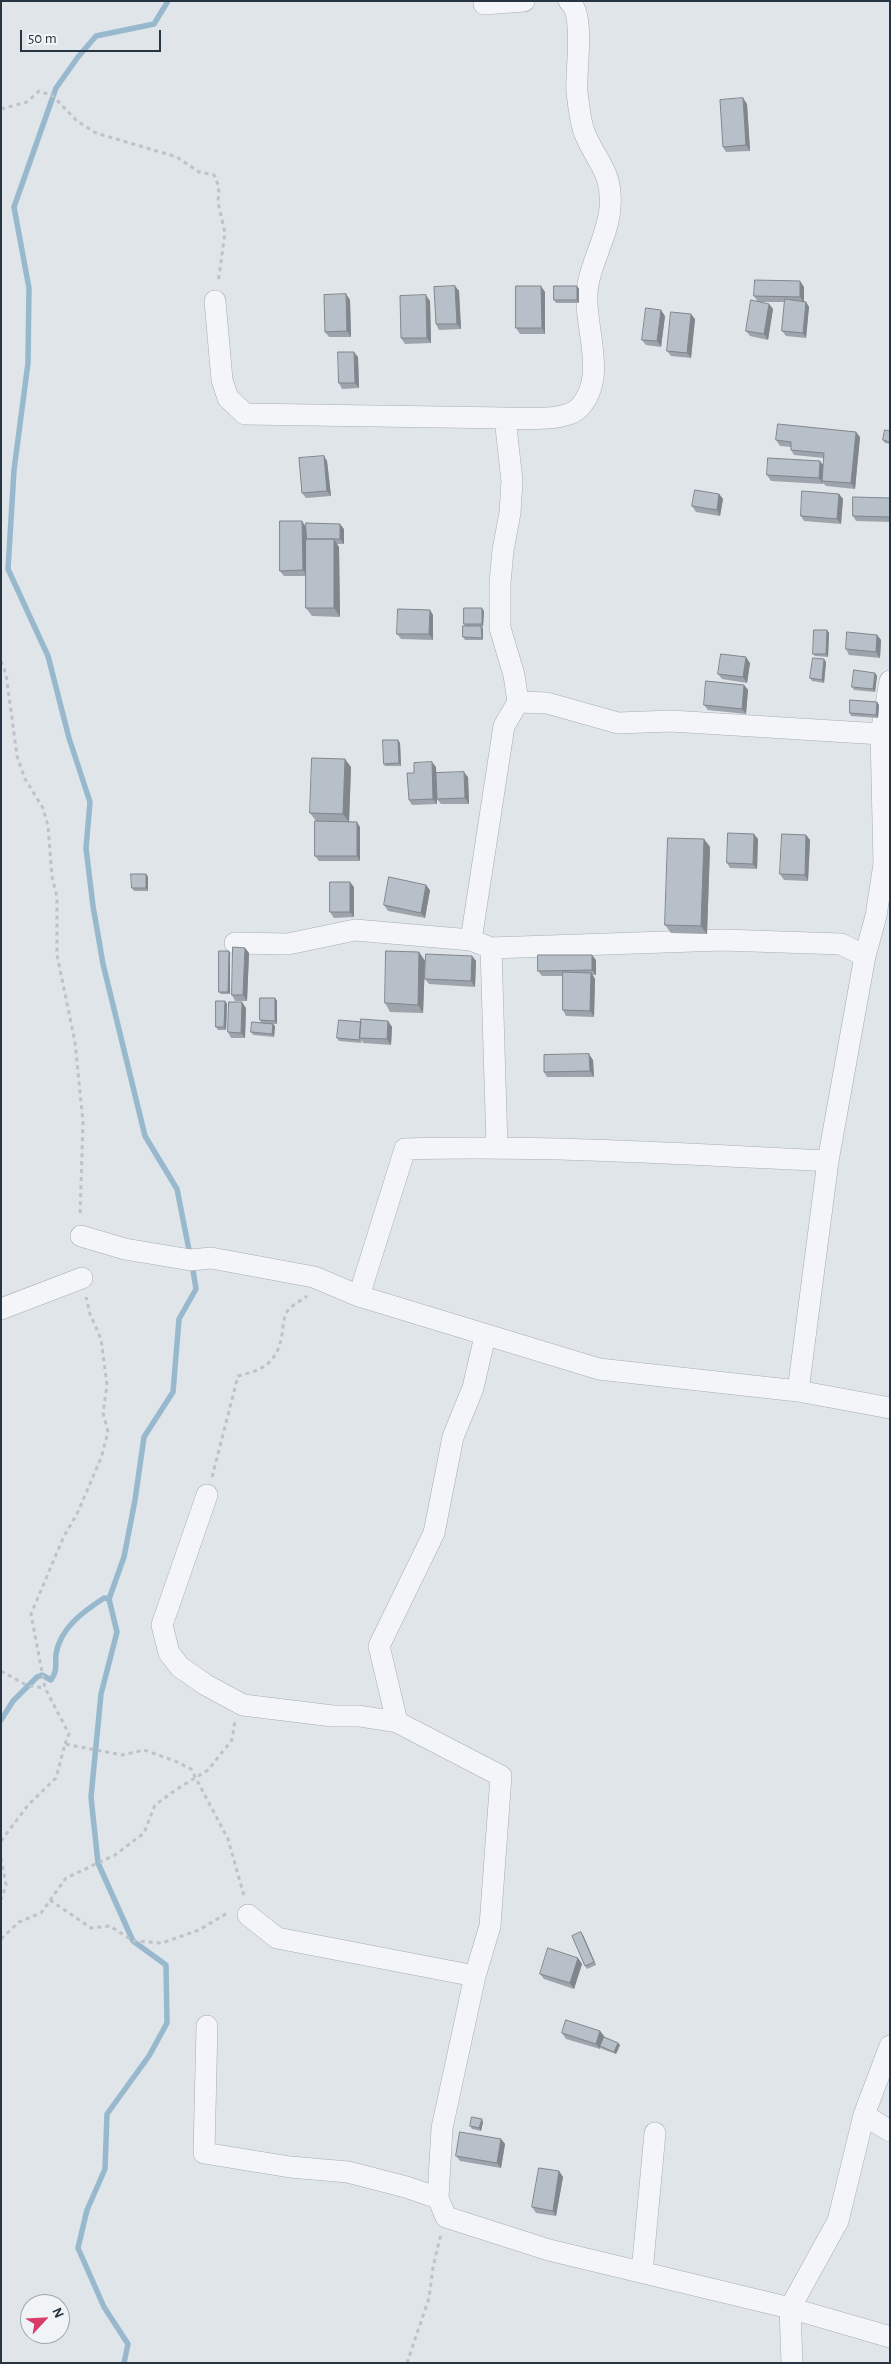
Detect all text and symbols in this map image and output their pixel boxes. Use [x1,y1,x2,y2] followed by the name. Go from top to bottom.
[22,20,164,52] scale bar
[28,31,57,46] text: 50 m
[20,2294,70,2344] north arrow
[49,2306,66,2320] text: N

